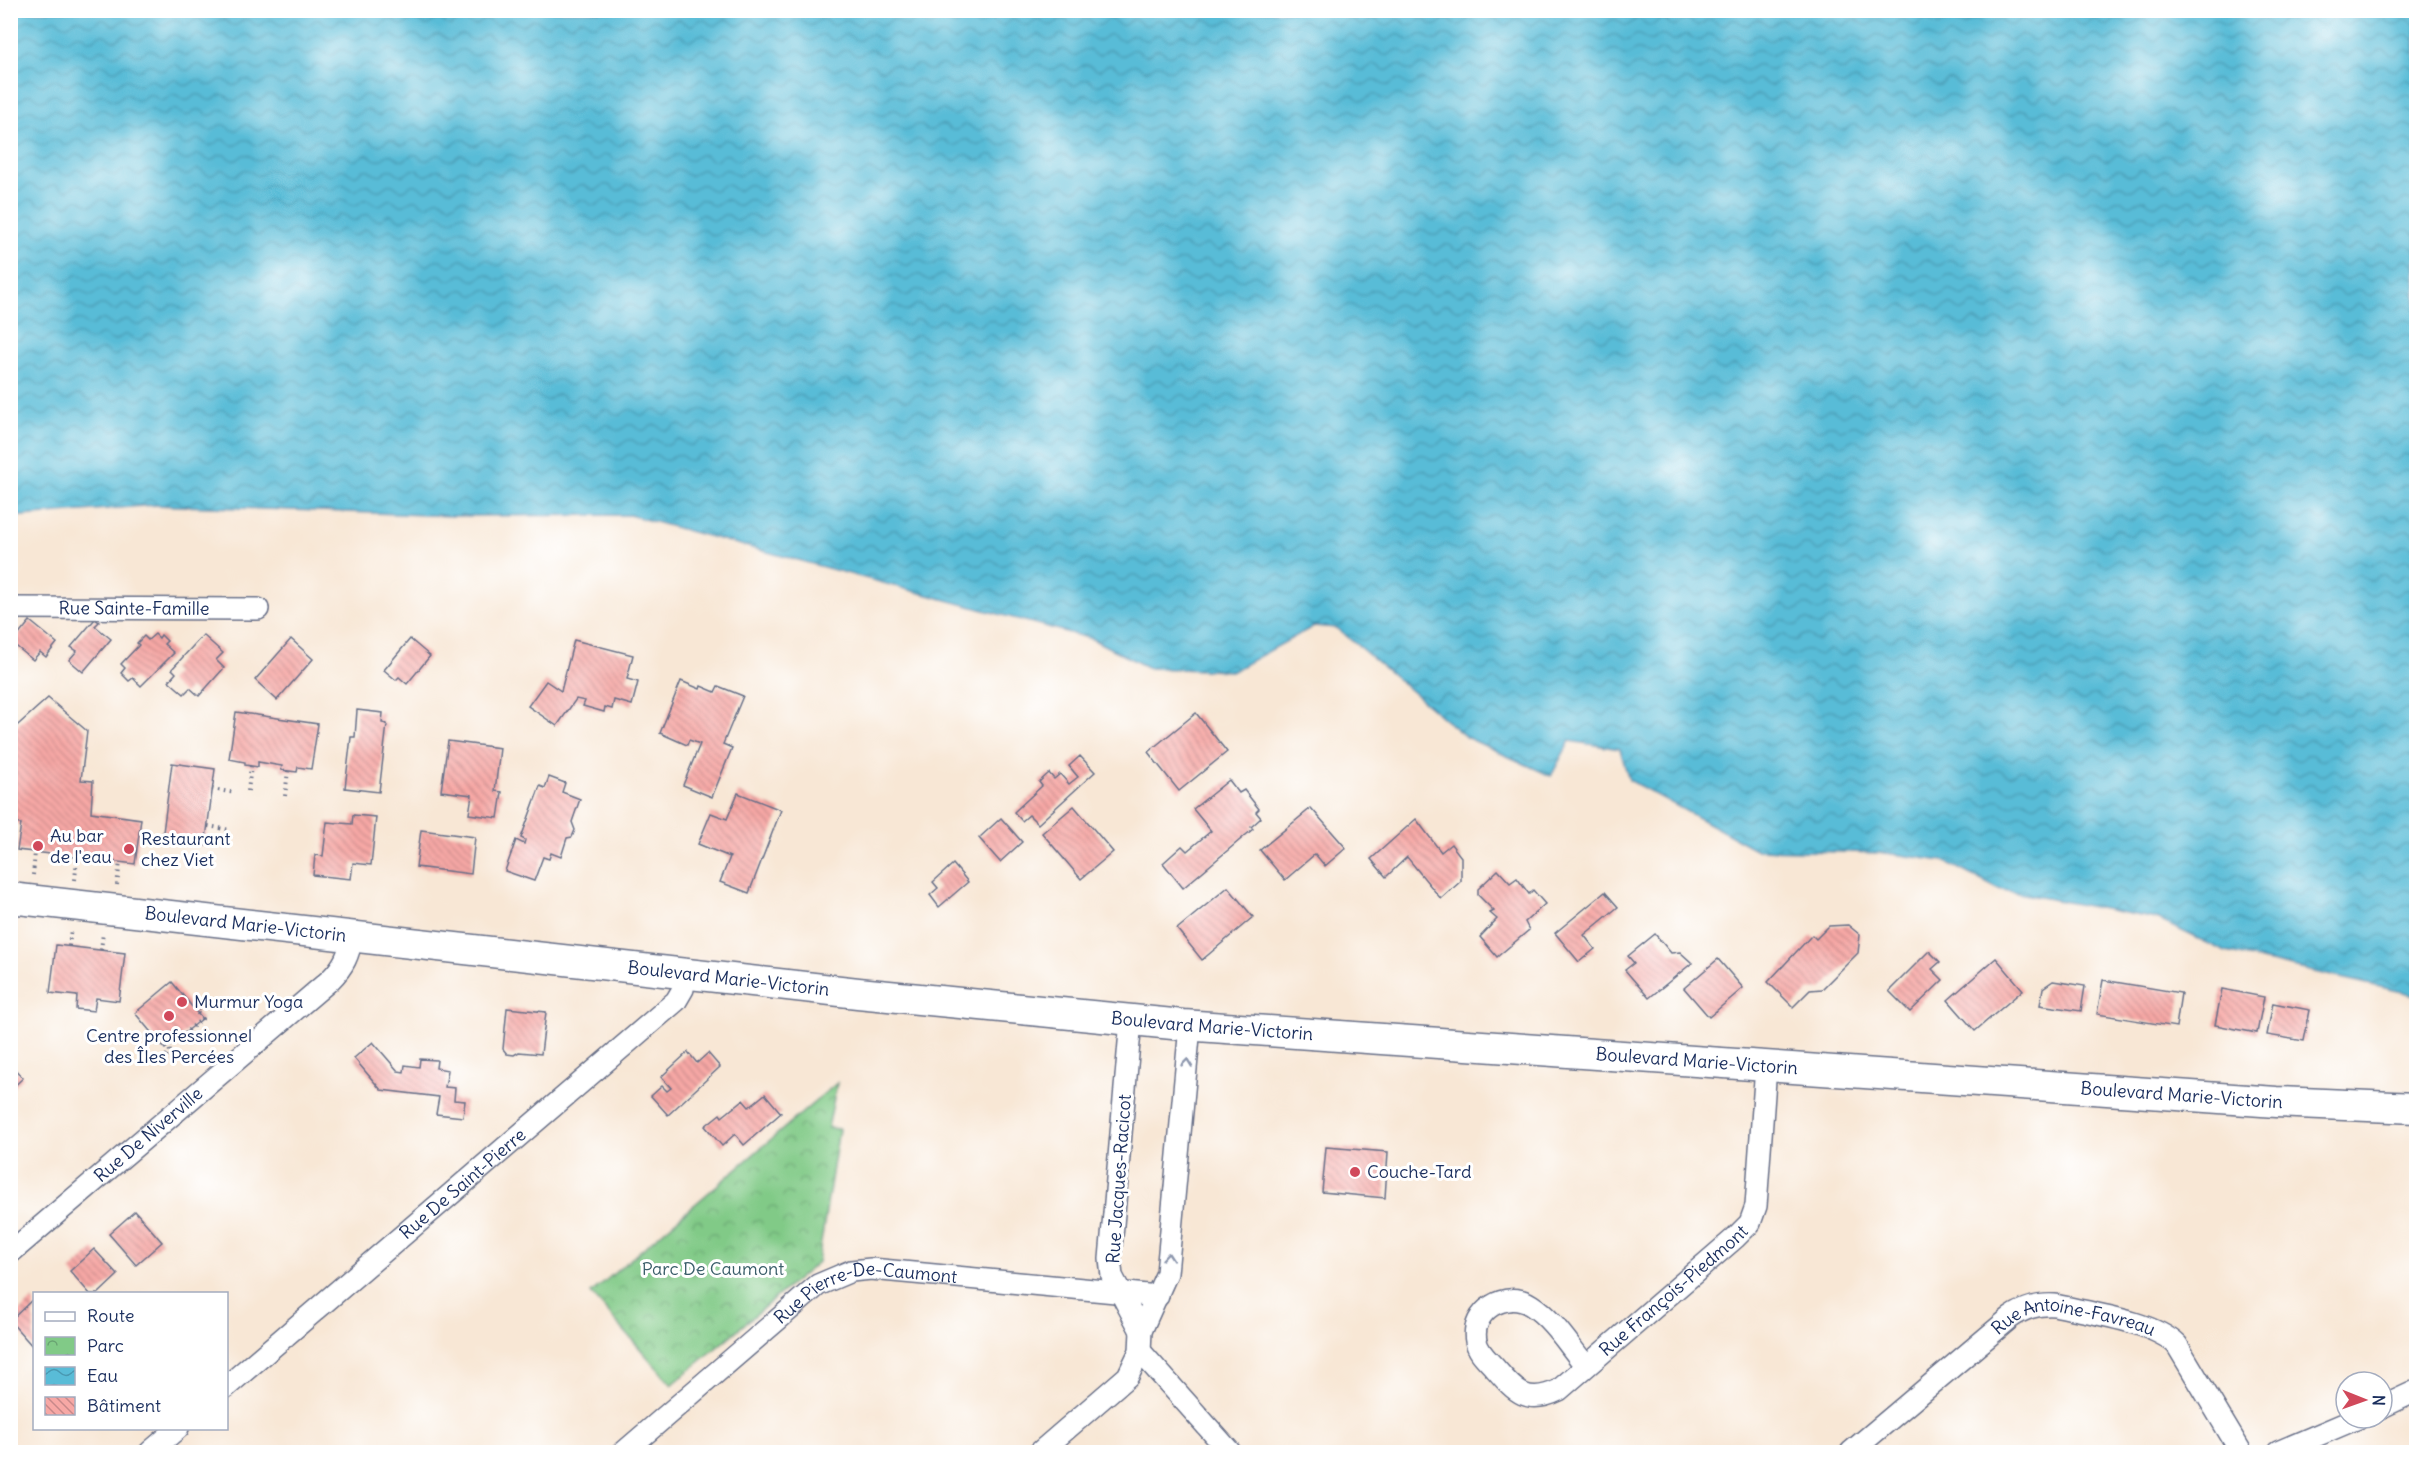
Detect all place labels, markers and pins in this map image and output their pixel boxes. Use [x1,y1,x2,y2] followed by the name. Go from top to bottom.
[50,824,112,868] place label: Au bar de l'eau
[141,827,230,871] place label: Restaurant chez Viet
[31,839,45,853] marker: Au bar de l'eau
[122,842,136,856] marker: Restaurant chez Viet
[194,990,303,1013] place label: Murmur Yoga
[175,995,189,1009] marker: Murmur Yoga
[162,1009,176,1023] marker: Centre professionnel des Îles Percées
[86,1024,252,1068] place label: Centre professionnel des Îles Percées
[1367,1160,1472,1183] place label: Couche-Tard
[1348,1165,1362,1179] marker: Couche-Tard

